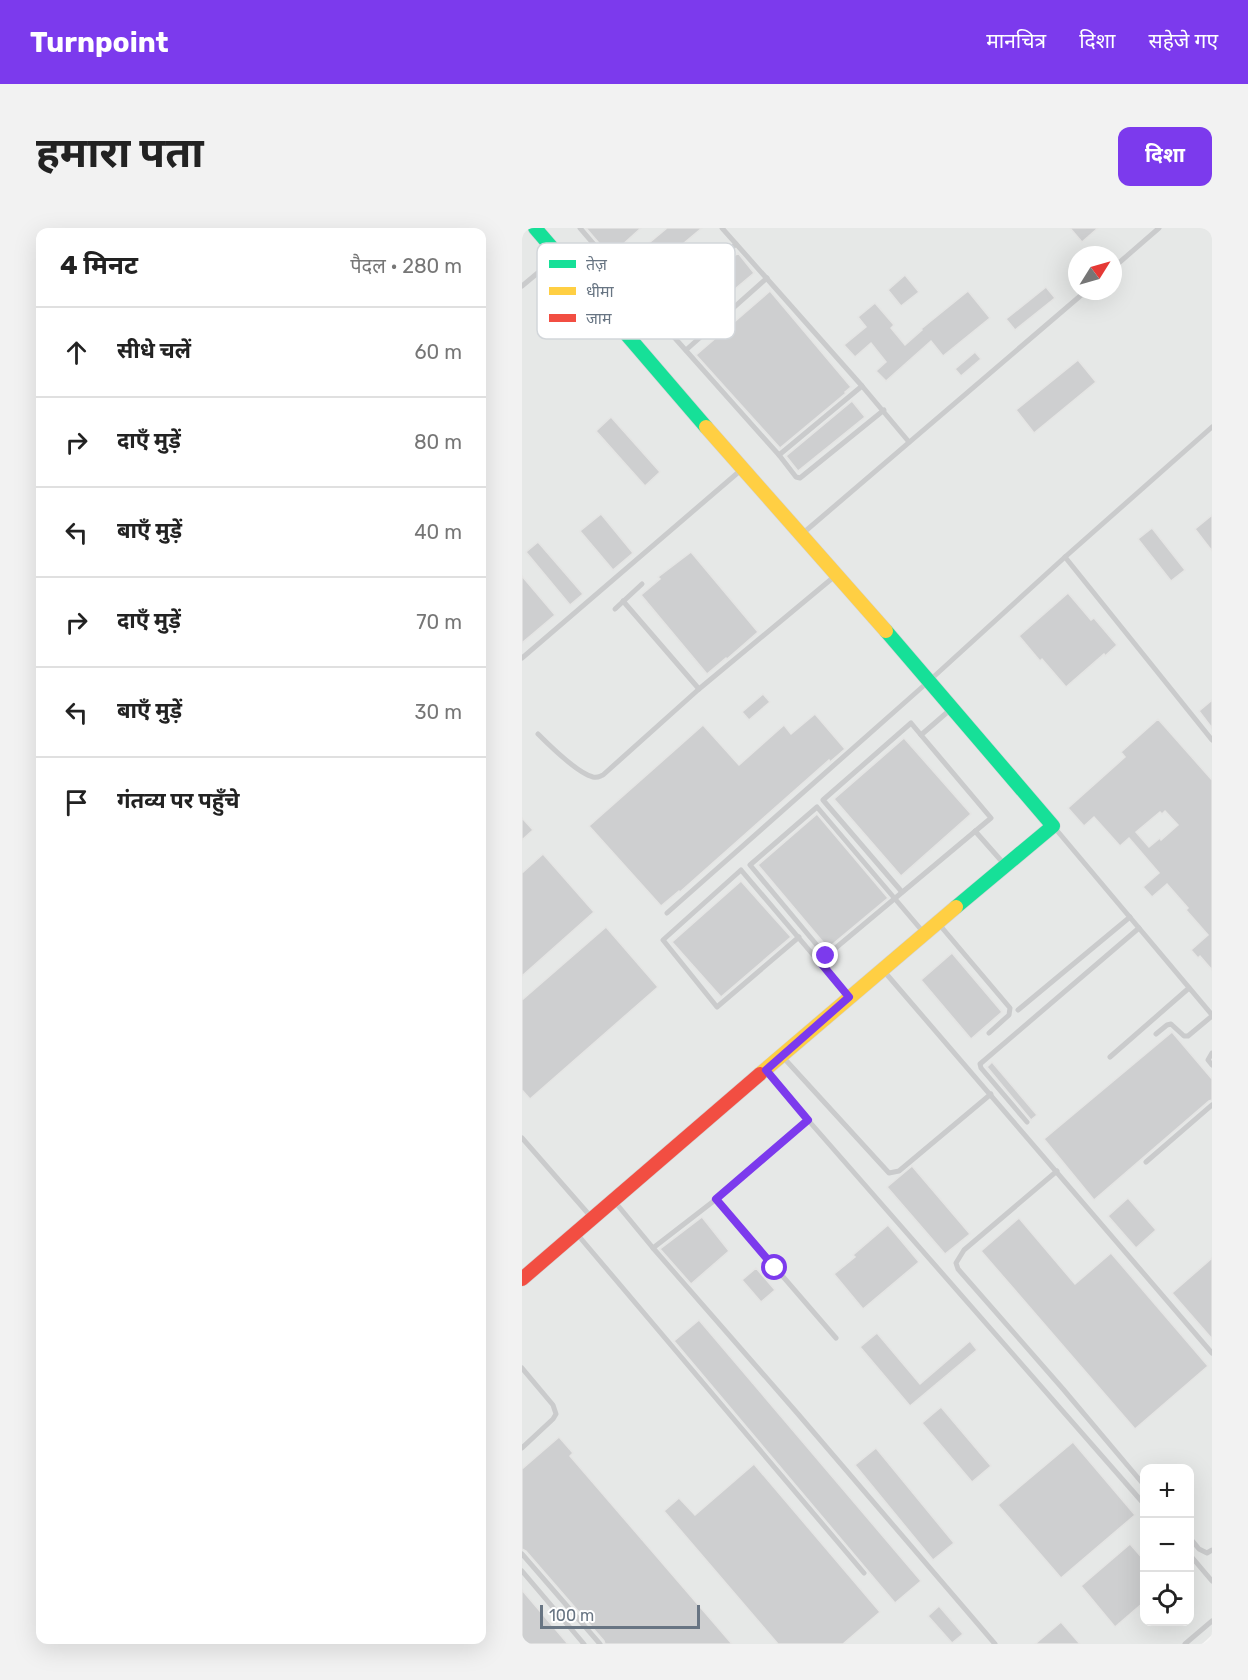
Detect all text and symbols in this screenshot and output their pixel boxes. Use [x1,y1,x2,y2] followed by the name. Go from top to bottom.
[30,26,169,59] text: Turnpoint
[986,28,1046,53] text: मानचित्र
[1079,28,1115,53] text: दिशा
[1148,28,1218,53] text: सहेजे गए
[1118,127,1212,186] button: दिशा
[36,128,204,178] text: हमारा पता
[537,243,735,339] legend
[1068,246,1122,300] north arrow
[60,250,138,281] text: 4 मिनट
[350,254,462,278] text: पैदल · 280 m
[586,255,608,274] text: तेज़
[586,282,615,301] text: धीमा
[586,309,612,328] text: जाम
[60,336,93,369] icon: ahead
[117,337,191,364] text: सीधे चलें
[415,340,462,364] text: 60 m
[60,426,93,459] icon: right
[117,427,181,454] text: दाएँ मुड़ें
[414,430,462,454] text: 80 m
[60,516,93,549] icon: left
[117,517,182,544] text: बाएँ मुड़ें
[414,520,462,544] text: 40 m
[60,606,93,639] icon: right
[117,607,181,634] text: दाएँ मुड़ें
[416,610,462,634] text: 70 m
[60,696,93,729] icon: left
[117,697,182,724] text: बाएँ मुड़ें
[415,700,462,724] text: 30 m
[60,786,93,819] icon: arrive
[117,787,239,814] text: गंतव्य पर पहुँचे
[812,942,838,968] route end
[761,1254,787,1280] route start
[1140,1464,1194,1626] map controls
[1140,1464,1194,1518] button: +
[1140,1518,1194,1572] button: −
[1140,1572,1194,1626] button: locate
[540,1602,700,1630] scale bar
[549,1606,594,1625] text: 100 m

